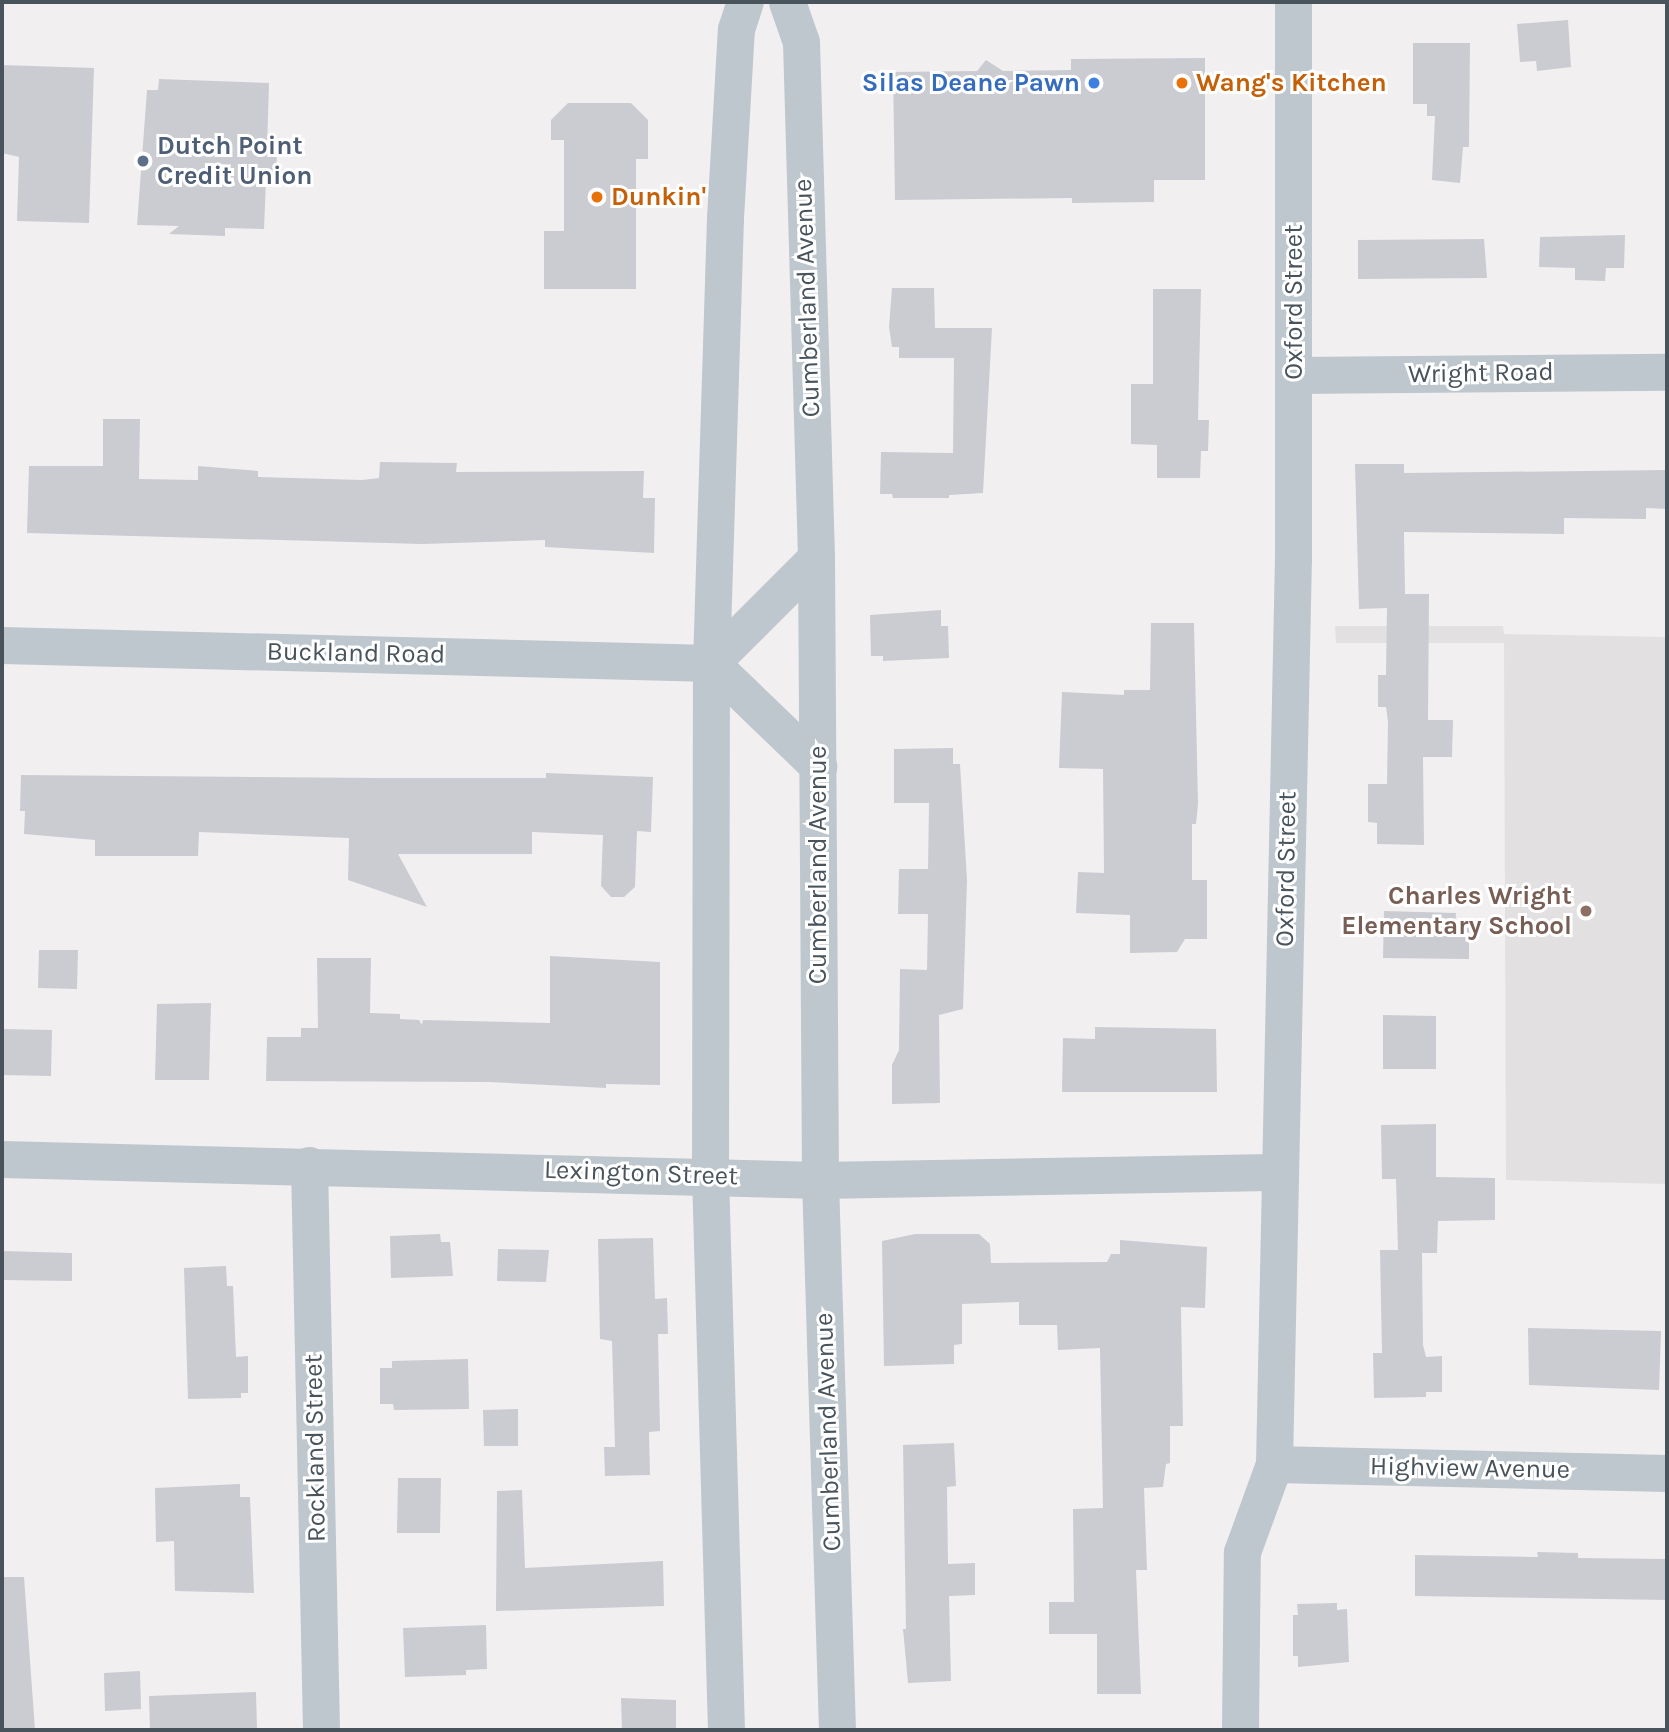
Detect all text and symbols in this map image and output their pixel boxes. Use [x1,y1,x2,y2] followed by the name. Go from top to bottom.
[862,67,1080,99] place label: Silas Deane Pawn
[1196,67,1387,99] place label: Wang's Kitchen
[1086,75,1102,91] marker: Silas Deane Pawn
[1174,75,1190,91] marker: Wang's Kitchen
[157,130,312,192] place label: Dutch Point Credit Union
[135,153,151,169] marker: Dutch Point Credit Union
[787,178,827,418] street label: Cumberland Avenue
[611,181,706,213] place label: Dunkin'
[589,189,605,205] marker: Dunkin'
[1278,224,1310,380] street label: Oxford Street
[1408,356,1554,390] street label: Wright Road
[266,636,446,670] street label: Buckland Road
[802,746,834,984] street label: Cumberland Avenue
[1269,791,1303,947] street label: Oxford Street
[1341,880,1572,942] place label: Charles Wright Elementary School
[1578,903,1594,919] marker: Charles Wright Elementary School
[543,1154,739,1192] street label: Lexington Street
[808,1312,848,1552] street label: Cumberland Avenue
[298,1354,332,1542] street label: Rockland Street
[1370,1451,1570,1485] street label: Highview Avenue

